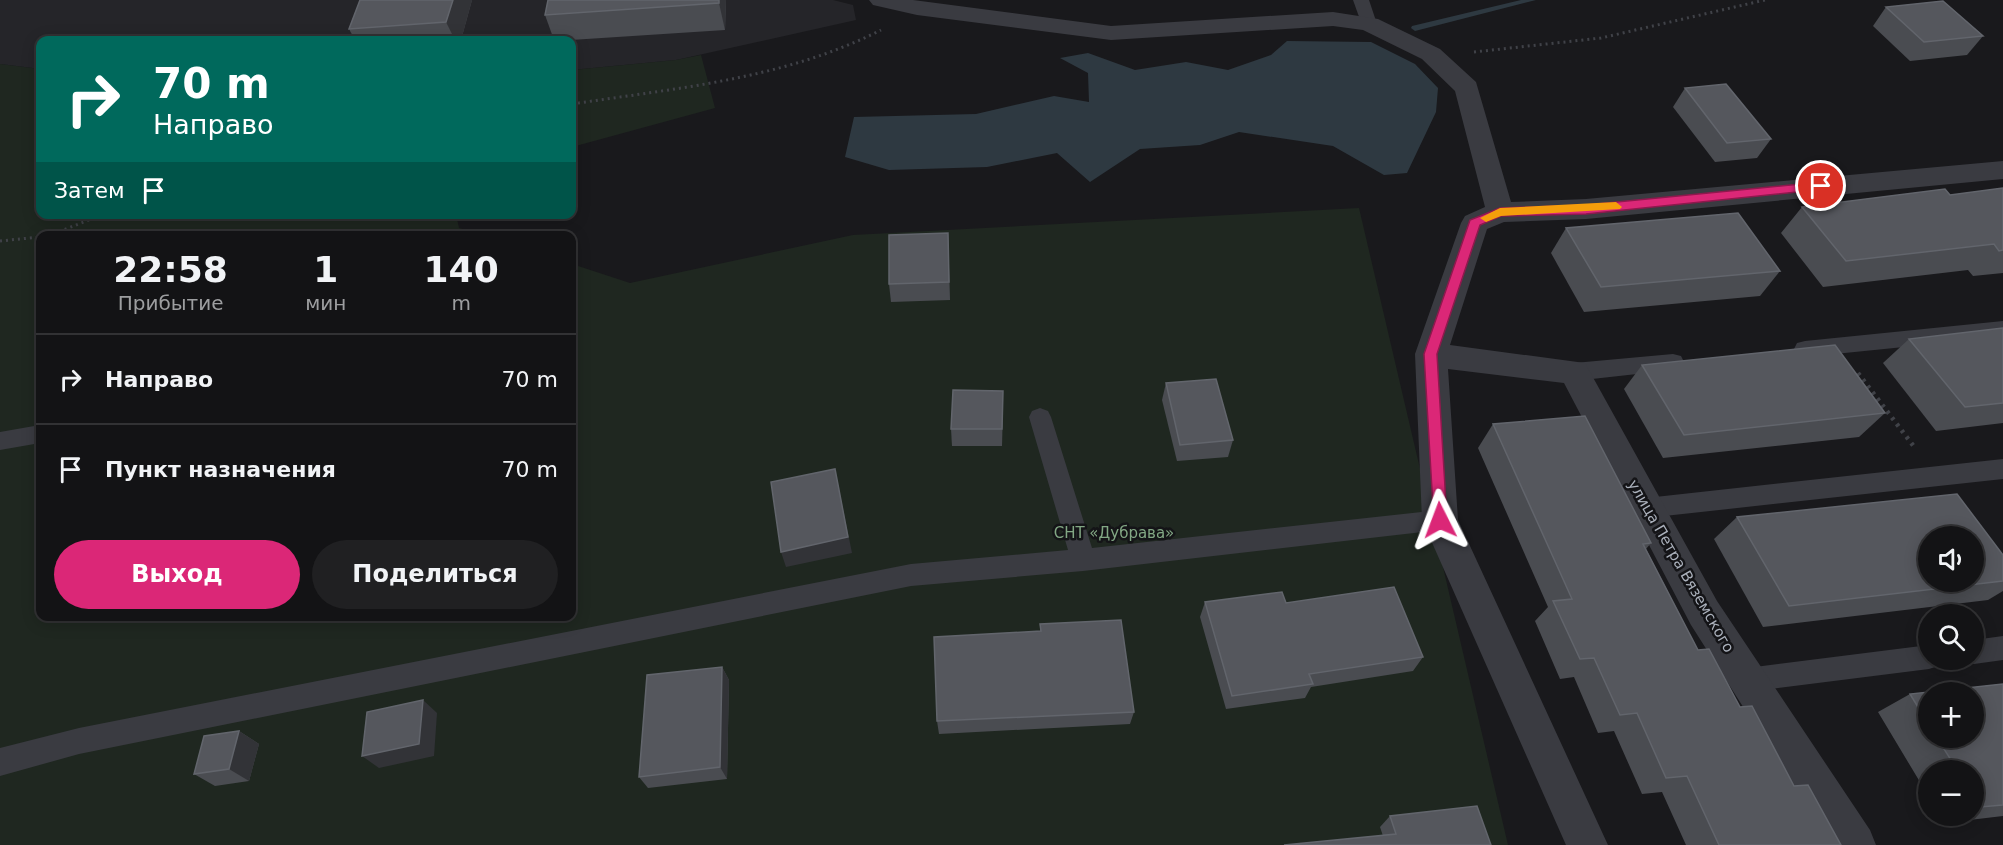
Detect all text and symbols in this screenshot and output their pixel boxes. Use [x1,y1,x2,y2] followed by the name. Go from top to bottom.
[153,59,270,108] text: 70 m
[54,60,132,138] icon: right
[153,109,274,140] text: Направо
[1795,160,1846,211] pin
[1804,169,1837,202] icon: arrive
[137,174,170,207] icon: arrive
[54,178,125,203] text: Затем
[113,249,228,290] text: 22:58
[313,249,338,290] text: 1
[424,249,499,290] text: 140
[118,291,223,315] text: Прибытие
[305,291,346,315] text: мин
[451,291,471,315] text: m
[54,363,87,396] icon: right
[105,367,213,392] text: Направо
[502,367,558,392] text: 70 m
[54,453,87,486] icon: arrive
[105,457,336,482] text: Пункт назначения
[502,457,558,482] text: 70 m
[1624,476,1738,656] street label: улица Петра Вяземского
[1408,488,1472,552] position arrow
[1054,524,1174,542] park label: СНТ «Дубрава»
[1918,526,1984,826] map controls
[1918,526,1984,592] button: sound
[54,540,300,609] button: Выход
[312,540,558,609] button: Поделиться
[1918,604,1984,670] button: search
[1918,682,1984,748] button: +
[1918,760,1984,826] button: −

